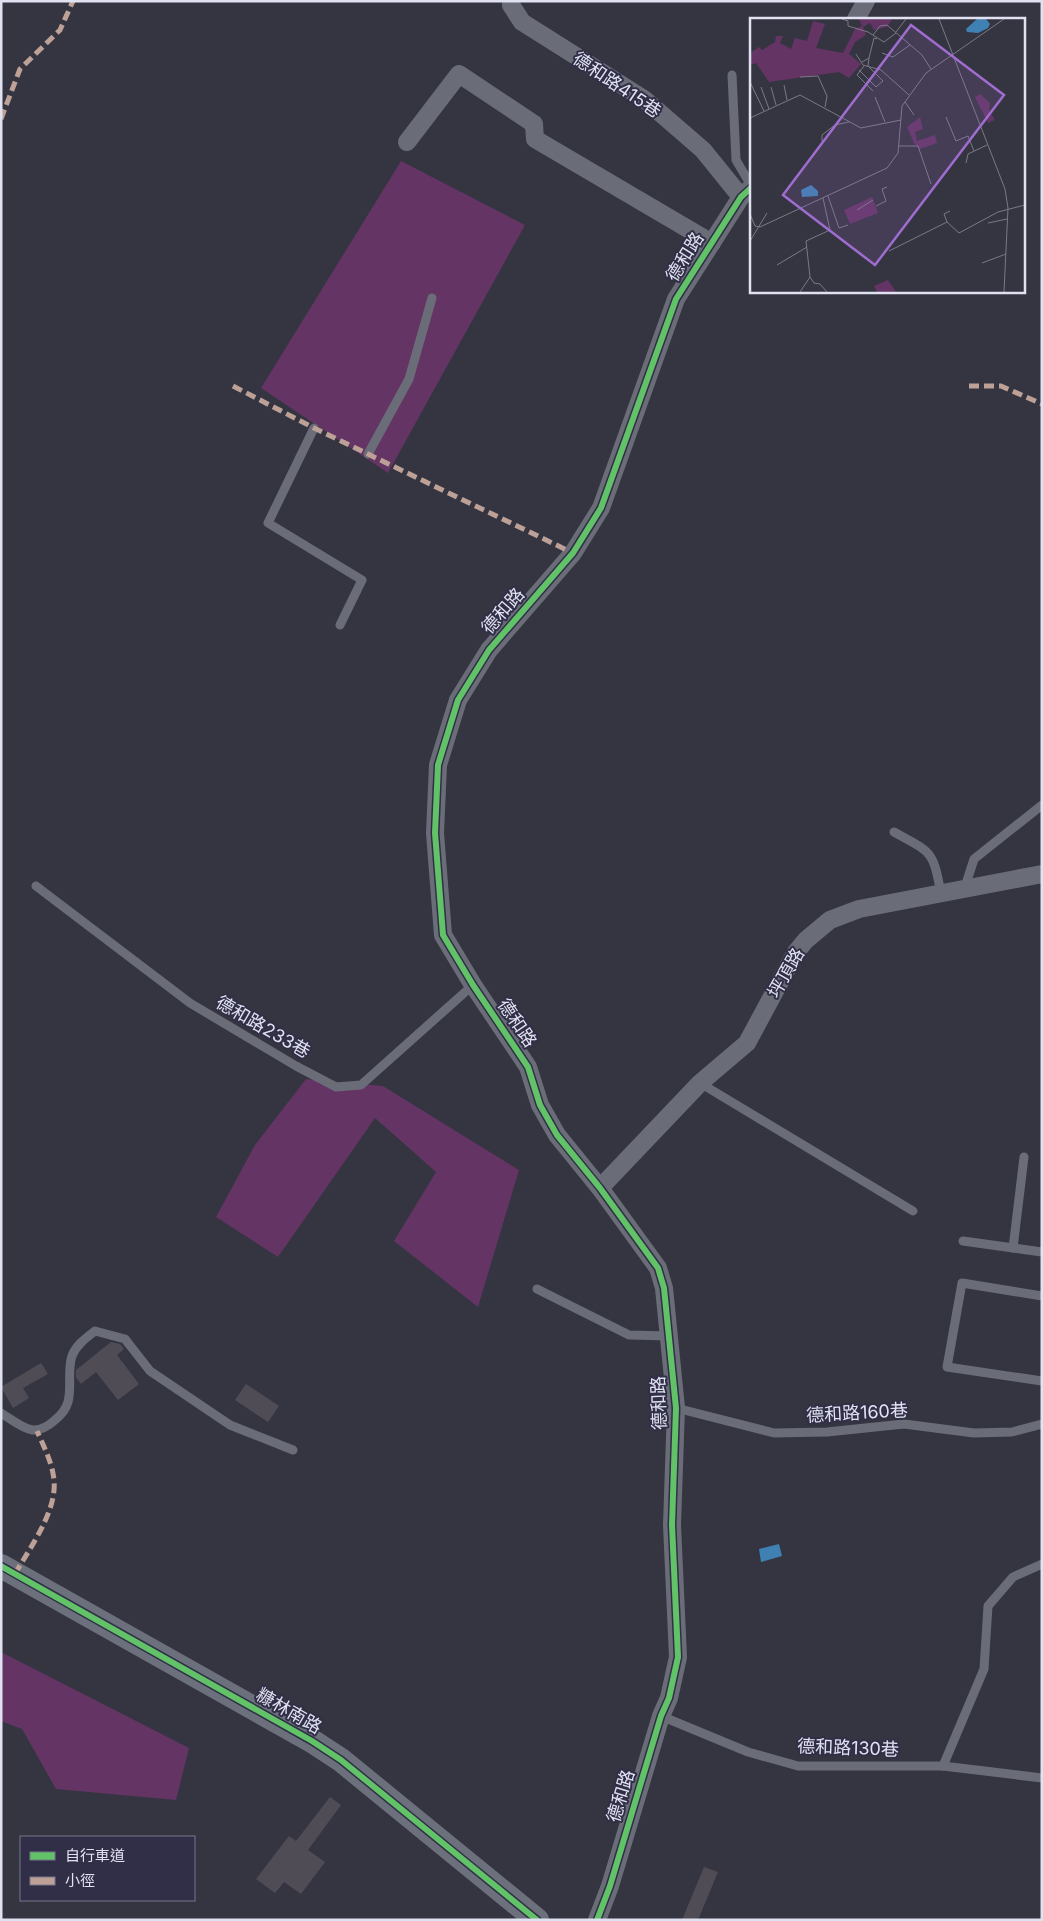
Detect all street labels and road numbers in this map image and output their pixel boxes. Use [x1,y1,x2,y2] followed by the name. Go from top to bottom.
[569,47,665,122] street label: 德和路415巷
[661,228,708,285] street label: 德和路
[477,583,528,638] street label: 德和路
[763,944,808,1001] street label: 坪頂路
[212,991,314,1062] street label: 德和路233巷
[494,994,541,1051] street label: 德和路
[647,1376,670,1430] street label: 德和路
[806,1399,908,1426] street label: 德和路160巷
[253,1683,326,1738] street label: 糠林南路
[797,1735,899,1760] street label: 德和路130巷
[603,1767,638,1825] street label: 德和路

